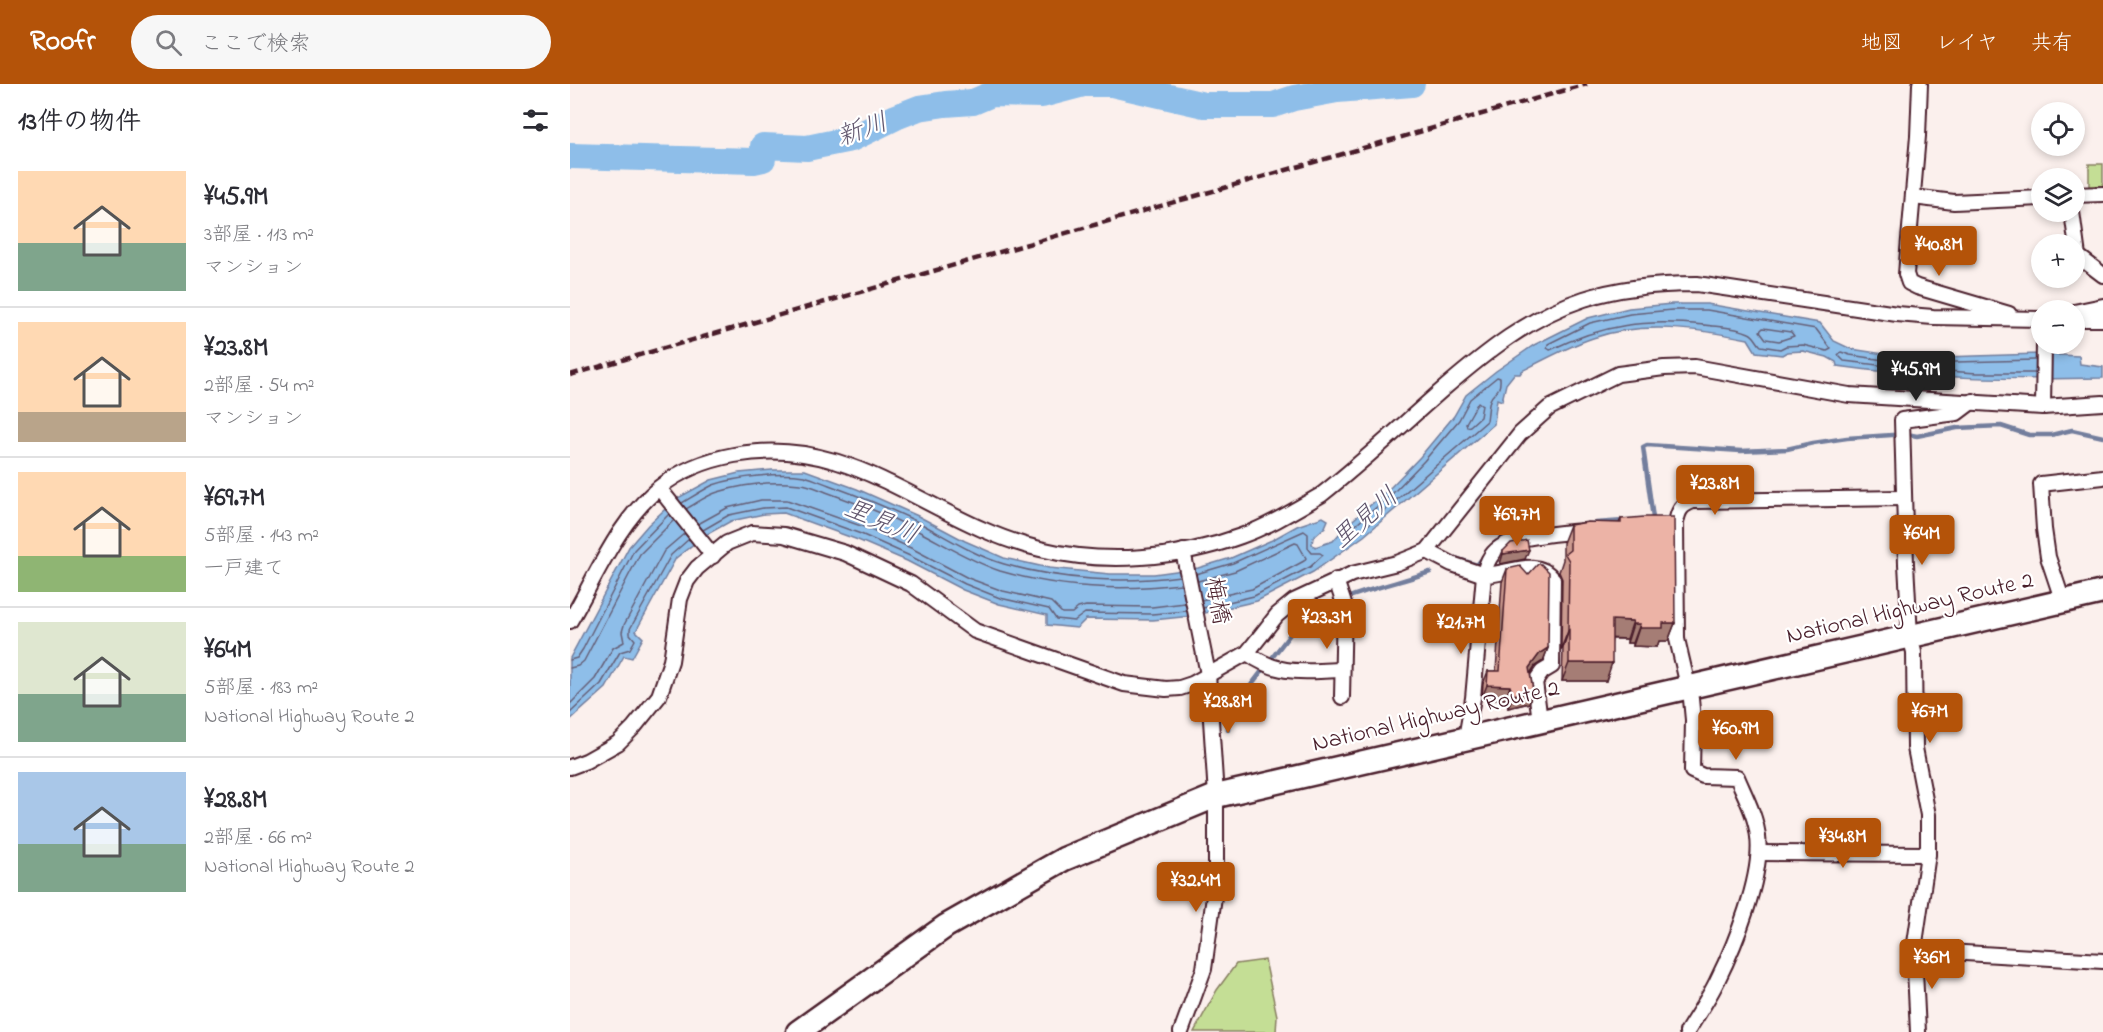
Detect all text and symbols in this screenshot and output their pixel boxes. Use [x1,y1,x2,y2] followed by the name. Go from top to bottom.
[131,15,551,69] search box
[30,22,95,63] text: Roofr
[152,26,185,59] icon: search
[200,29,310,61] text: ここで検索
[1861,29,1903,59] text: 地図
[1936,29,1998,59] text: レイヤ
[2031,29,2073,59] text: 共有
[2031,102,2085,354] map controls
[2031,102,2085,156] button: locate
[18,104,141,142] text: 13件の物件
[519,104,552,137] icon: filters
[832,104,894,158] water label: 新川
[2031,168,2085,222] button: layers
[204,179,269,217] text: ¥45.9M
[66,195,138,267] icon: home
[204,221,314,250] text: 3部屋 · 113 m²
[1890,226,1988,277] pin: ¥40.8M
[1915,231,1963,260] text: ¥40.8M
[2031,234,2085,288] button: +
[204,254,303,283] text: マンション
[2031,300,2085,354] button: −
[204,330,269,368] text: ¥23.8M
[66,346,138,418] icon: home
[1867,351,1965,402] pin: ¥45.9M
[1891,356,1941,385] text: ¥45.9M
[204,372,314,401] text: 2部屋 · 54 m²
[204,405,303,434] text: マンション
[1666,465,1764,516] pin: ¥23.8M
[1690,470,1740,499] text: ¥23.8M
[1324,479,1408,559] water label: 里見川
[204,480,265,518] text: ¥69.7M
[838,490,924,556] water label: 里見川
[66,496,138,568] icon: home
[1468,496,1566,547] pin: ¥69.7M
[1493,501,1541,530] text: ¥69.7M
[1886,515,1958,566] pin: ¥64M
[1904,520,1940,549] text: ¥64M
[204,522,319,551] text: 5部屋 · 143 m²
[204,555,284,584] text: 一戸建て
[1783,564,2037,655] street label: National Highway Route 2
[1194,574,1238,628] street label: 梅橋
[1278,599,1376,650] pin: ¥23.3M
[1302,604,1352,633] text: ¥23.3M
[1412,604,1510,655] pin: ¥21.7M
[1437,609,1485,638] text: ¥21.7M
[204,632,252,670] text: ¥64M
[66,646,138,718] icon: home
[1309,672,1563,763] street label: National Highway Route 2
[204,674,318,703] text: 5部屋 · 183 m²
[1179,683,1277,734] pin: ¥28.8M
[1204,688,1252,717] text: ¥28.8M
[1894,693,1966,744] pin: ¥67M
[1912,698,1948,727] text: ¥67M
[204,703,414,732] text: National Highway Route 2
[1687,710,1785,761] pin: ¥60.9M
[1712,715,1760,744] text: ¥60.9M
[204,782,268,820] text: ¥28.8M
[66,796,138,868] icon: home
[1794,818,1892,869] pin: ¥34.8M
[1819,823,1867,852] text: ¥34.8M
[204,824,312,853] text: 2部屋 · 66 m²
[204,853,414,882] text: National Highway Route 2
[1147,862,1245,913] pin: ¥32.4M
[1171,867,1221,896] text: ¥32.4M
[1896,939,1968,990] pin: ¥36M
[1914,944,1951,973] text: ¥36M

